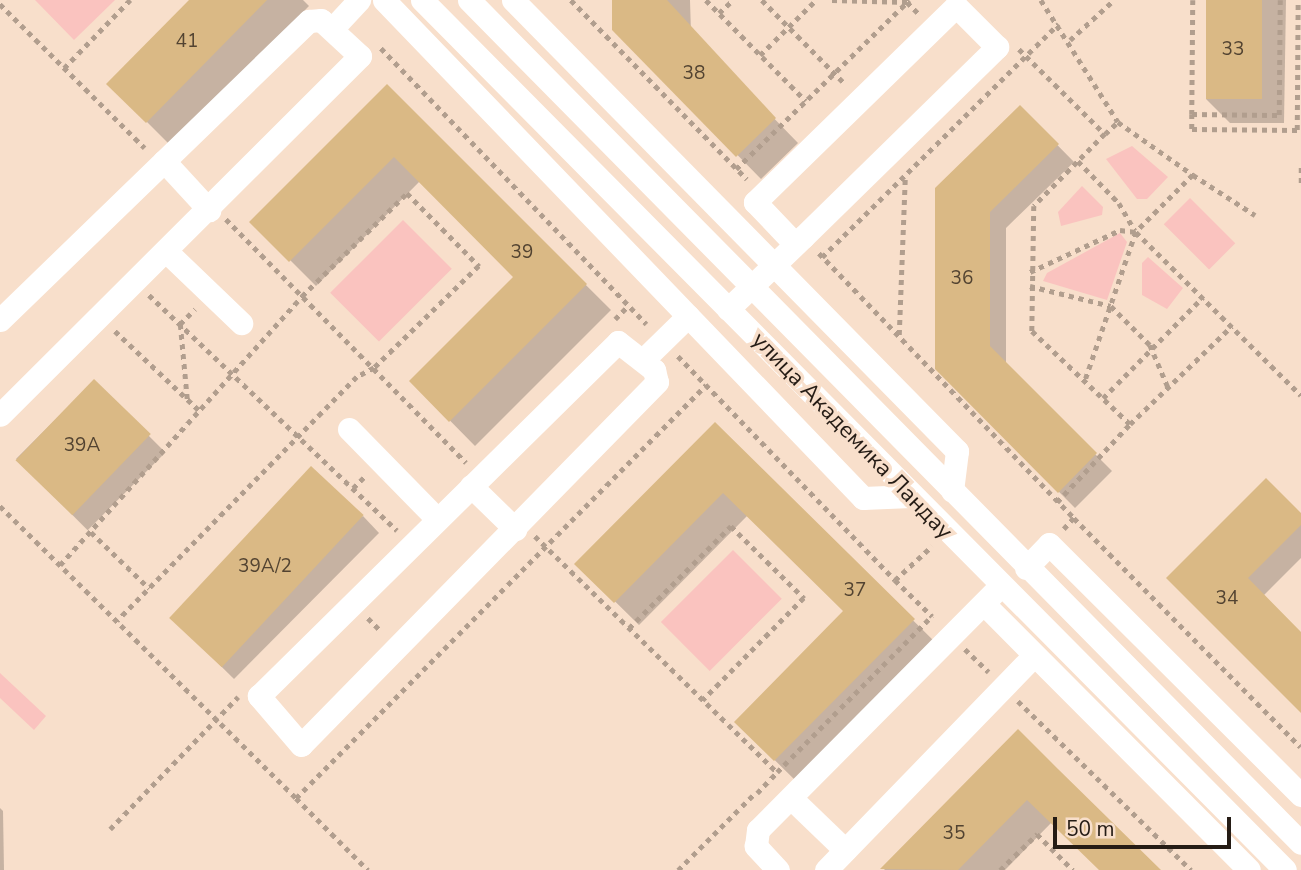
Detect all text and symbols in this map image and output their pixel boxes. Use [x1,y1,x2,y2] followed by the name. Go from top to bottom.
[176,31,198,53] house number: 41
[1222,39,1244,61] house number: 33
[683,63,705,85] house number: 38
[511,242,533,264] house number: 39
[951,268,973,290] house number: 36
[746,327,958,545] street label: улица Академика Ландау
[64,435,100,457] house number: 39А
[238,556,292,578] house number: 39А/2
[844,580,866,602] house number: 37
[1216,588,1238,610] house number: 34
[1056,804,1234,848] scale bar
[1066,815,1115,843] text: 50 m
[943,823,965,845] house number: 35

